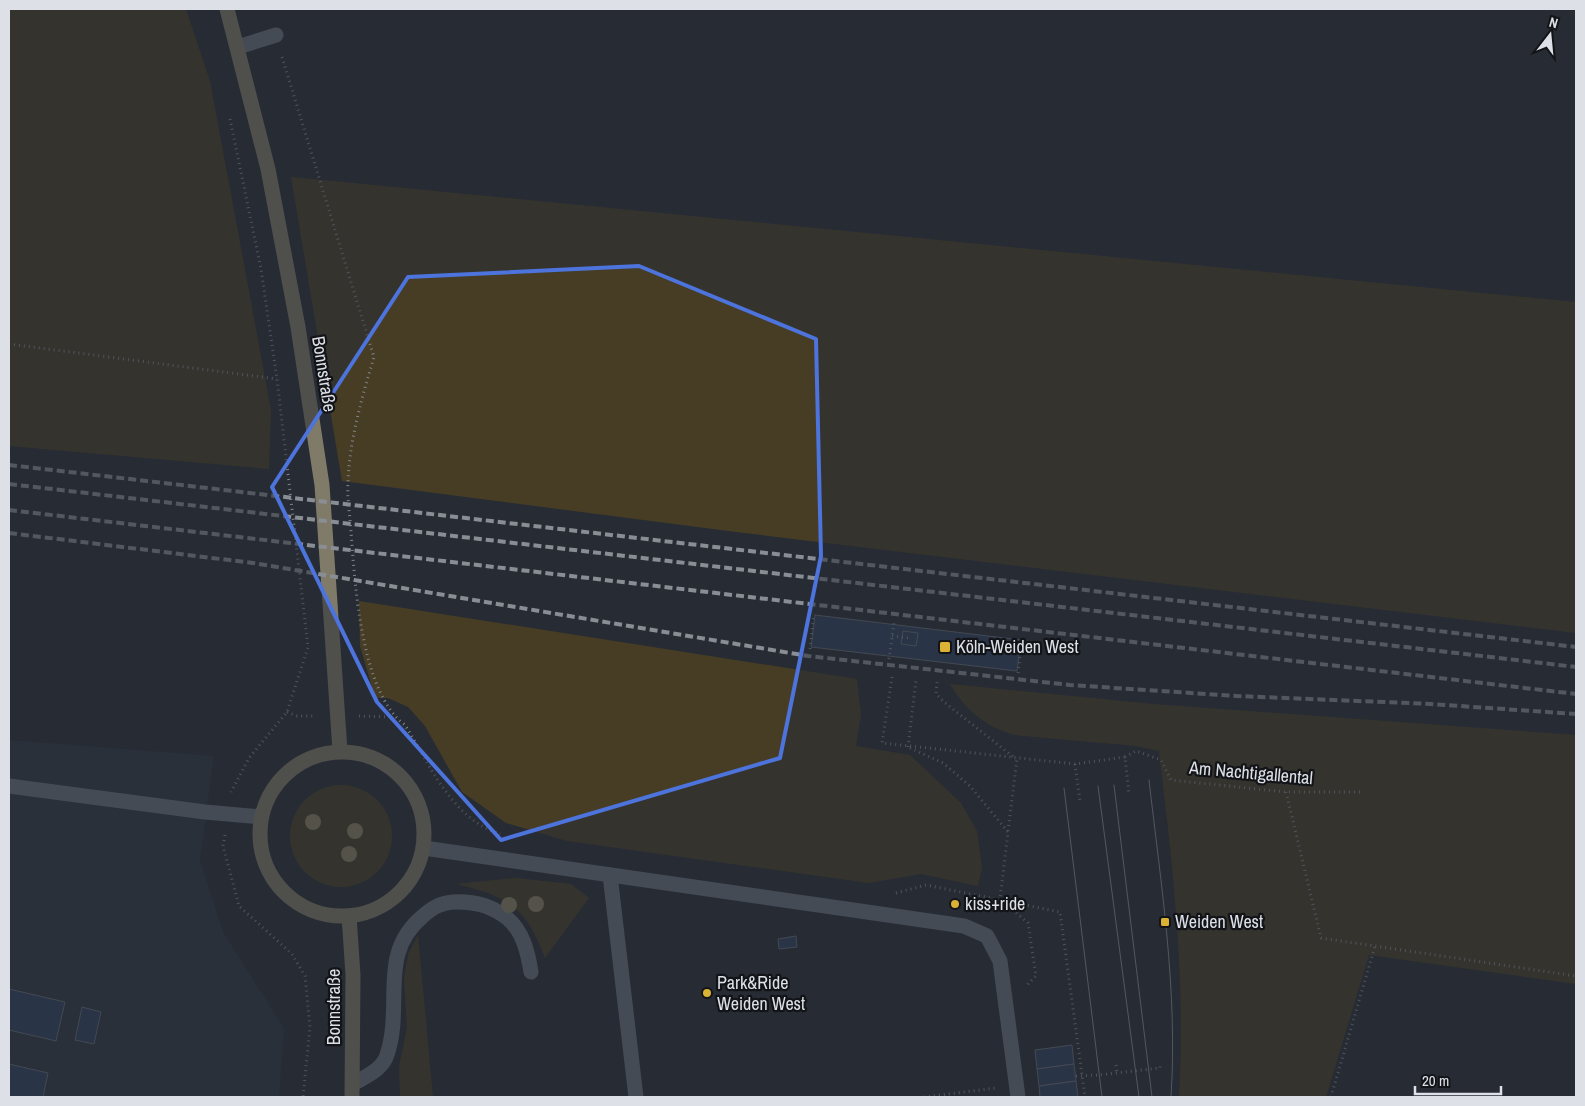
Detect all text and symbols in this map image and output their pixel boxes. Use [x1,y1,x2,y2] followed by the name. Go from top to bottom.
[1525,10,1575,60] north arrow
[1547,13,1560,32] text: N
[306,334,343,414] street label: Bonnstraße
[956,634,1079,659] place label: Köln-Weiden West
[938,640,952,654] marker: Köln-Weiden West
[1187,755,1314,790] street label: Am Nachtigallental
[965,891,1025,916] place label: kiss+ride
[949,898,961,910] marker: kiss+ride
[1175,909,1263,934] place label: Weiden West
[1159,916,1171,928] marker: Weiden West
[321,969,346,1045] street label: Bonnstraße
[717,970,805,1016] place label: Park&Ride Weiden West
[701,987,713,999] marker: Park&Ride Weiden West
[1415,1064,1501,1096] scale bar
[1422,1070,1449,1091] text: 20 m

